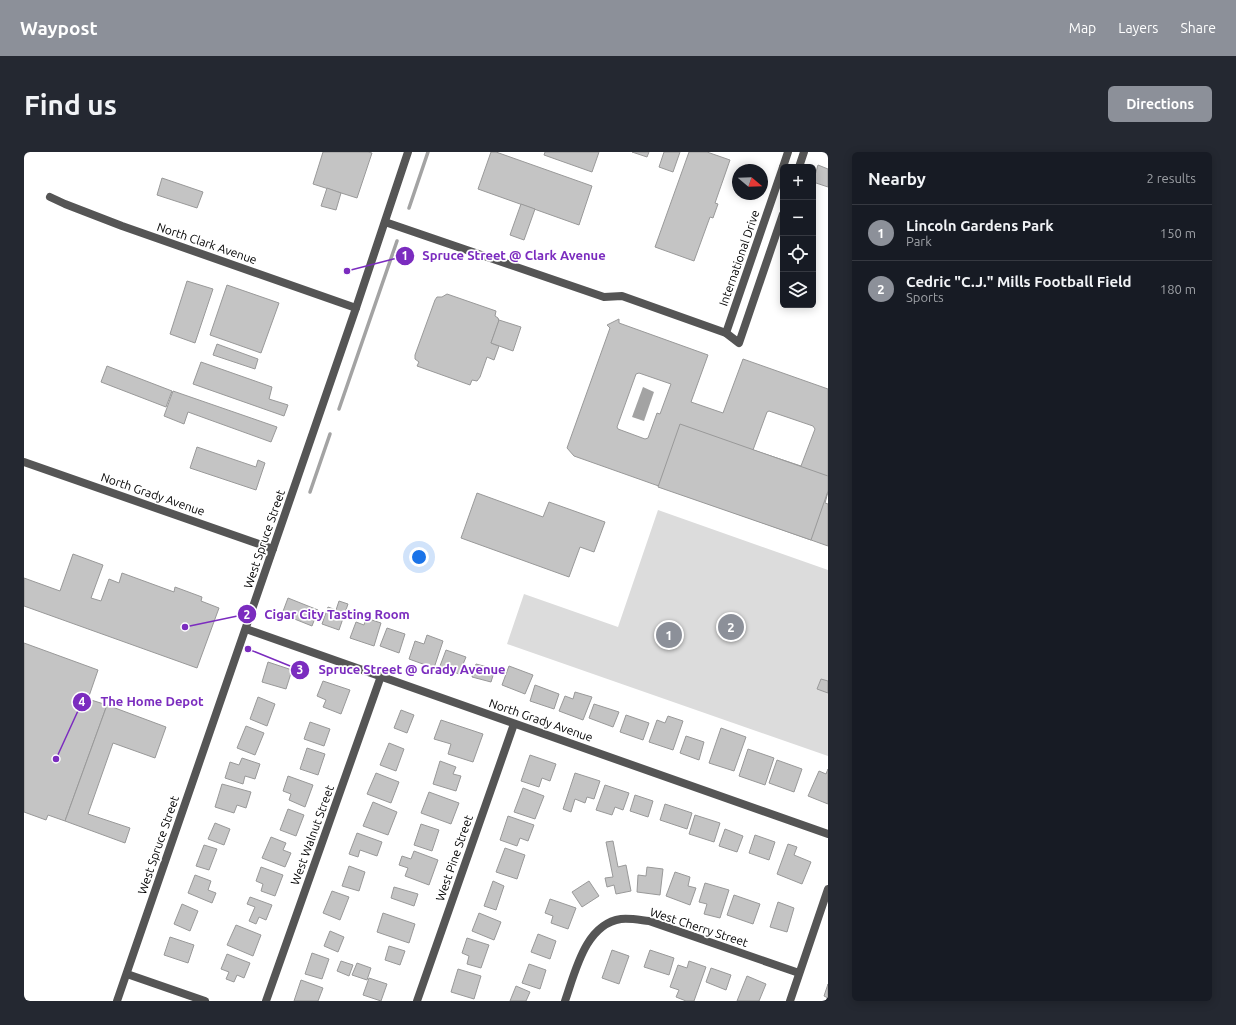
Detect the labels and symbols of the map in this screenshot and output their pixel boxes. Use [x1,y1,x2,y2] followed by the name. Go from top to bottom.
[732,164,768,200] north arrow
[716,208,762,308] street label: International Drive
[155,220,259,266] street label: North Clark Avenue
[395,243,614,268] callout: Spruce Street @ Clark Avenue
[422,248,606,262] text: Spruce Street @ Clark Avenue
[402,249,408,262] text: 1
[99,470,207,518] street label: North Grady Avenue
[241,488,287,590] street label: West Spruce Street
[409,547,429,567] your location
[237,602,418,627] callout: Cigar City Tasting Room
[264,607,410,621] text: Cigar City Tasting Room
[244,608,251,621] text: 2
[718,612,744,642] pin: 2
[656,620,682,650] pin: 1
[290,657,513,682] callout: Spruce Street @ Grady Avenue
[318,662,506,676] text: Spruce Street @ Grady Avenue
[297,663,303,676] text: 3
[72,689,211,714] callout: The Home Depot
[100,694,204,708] text: The Home Depot
[79,695,86,708] text: 4
[487,696,595,744] street label: North Grady Avenue
[288,783,336,887] street label: West Walnut Street
[135,794,181,896] street label: West Spruce Street
[433,813,475,903] street label: West Pine Street
[648,905,750,949] street label: West Cherry Street

